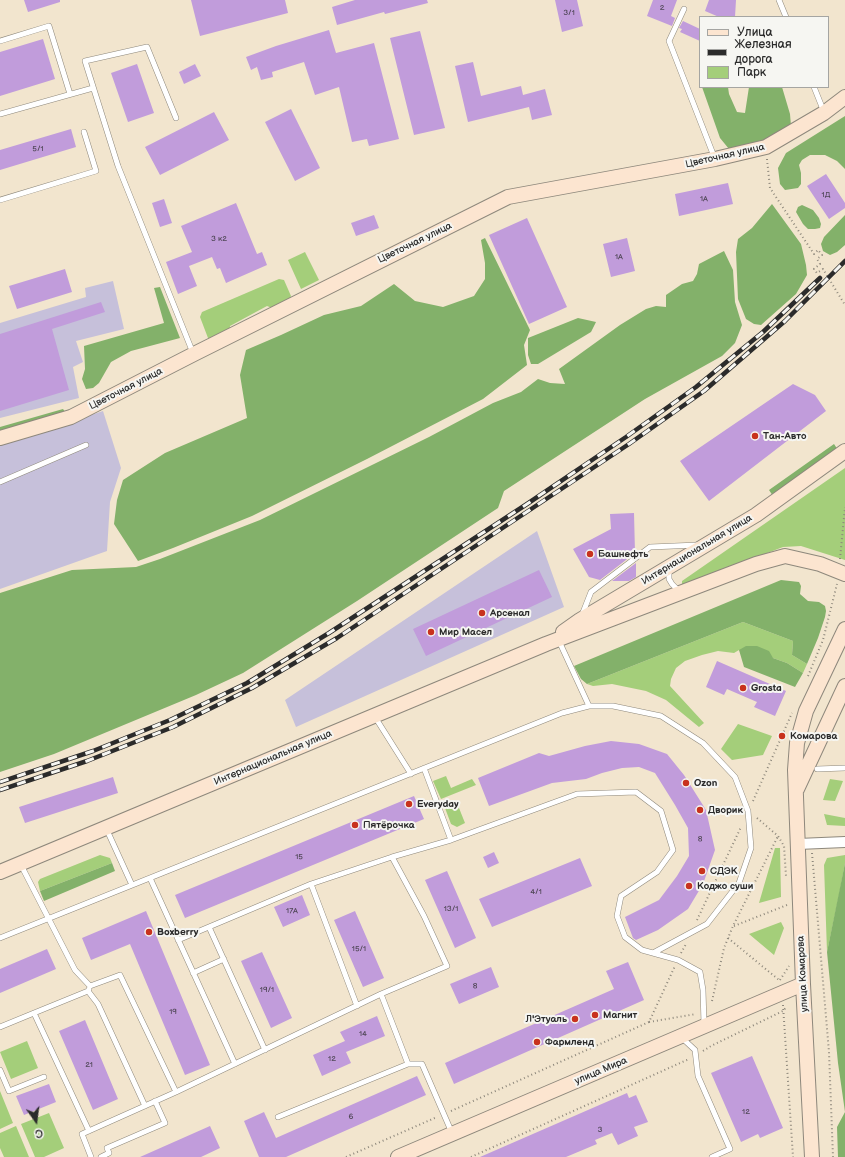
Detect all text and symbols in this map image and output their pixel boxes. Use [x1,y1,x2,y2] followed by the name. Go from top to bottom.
[660,3,664,13] house number: 2
[563,8,575,18] house number: 3/1
[699,16,829,88] legend
[737,25,773,40] text: Улица
[735,37,792,67] text: Железная дорога
[737,65,766,80] text: Парк
[684,141,766,171] street label: Цветочная улица
[32,144,44,154] house number: 5/1
[822,190,830,200] house number: 1Д
[700,194,708,204] house number: 1А
[376,220,454,266] street label: Цветочная улица
[211,234,227,244] house number: 3 к2
[615,252,623,262] house number: 1А
[87,365,165,413] street label: Цветочная улица
[763,430,806,442] place label: Тан-Авто
[750,431,760,441] marker: Тан-Авто
[640,512,754,588] street label: Интернациональная улица
[598,548,648,560] place label: Башнефть
[585,549,595,559] marker: Башнефть
[490,607,530,619] place label: Арсенал
[477,608,487,618] marker: Арсенал
[439,626,492,638] place label: Мир Масел
[426,627,436,637] marker: Мир Масел
[751,682,782,694] place label: Grosta
[738,683,748,693] marker: Grosta
[212,728,334,788] street label: Интернациональная улица
[790,730,837,742] place label: Комарова
[777,731,787,741] marker: Комарова
[694,777,717,789] place label: Ozon
[681,778,691,788] marker: Ozon
[417,798,459,810] place label: Everyday
[404,799,414,809] marker: Everyday
[708,804,743,816] place label: Дворик
[695,805,705,815] marker: Дворик
[363,819,415,831] place label: Пятёрочка
[350,820,360,830] marker: Пятёрочка
[698,834,702,844] house number: 8
[295,852,303,862] house number: 15
[710,865,737,877] place label: СДЭК
[697,866,707,876] marker: СДЭК
[697,880,753,892] place label: Коджо суши
[684,881,694,891] marker: Коджо суши
[530,887,542,897] house number: 4/1
[444,904,458,914] house number: 13/1
[286,906,298,916] house number: 17А
[157,926,198,938] place label: Boxberry
[144,927,154,937] marker: Boxberry
[795,935,811,1013] street label: улица Комарова
[352,944,366,954] house number: 15/1
[473,981,477,991] house number: 8
[260,985,274,995] house number: 19/1
[169,1007,177,1017] house number: 19
[603,1009,637,1021] place label: Магнит
[590,1010,600,1020] marker: Магнит
[526,1013,567,1025] place label: Л'Этуаль
[570,1014,580,1024] marker: Л'Этуаль
[359,1029,367,1039] house number: 14
[545,1036,594,1048] place label: Фармленд
[532,1037,542,1047] marker: Фармленд
[328,1054,336,1064] house number: 12
[573,1055,629,1087] street label: улица Мира
[85,1060,93,1070] house number: 21
[16,1101,56,1141] north arrow
[742,1107,750,1117] house number: 12
[349,1112,353,1122] house number: 6
[598,1125,602,1135] house number: 3
[34,1126,44,1140] text: С

